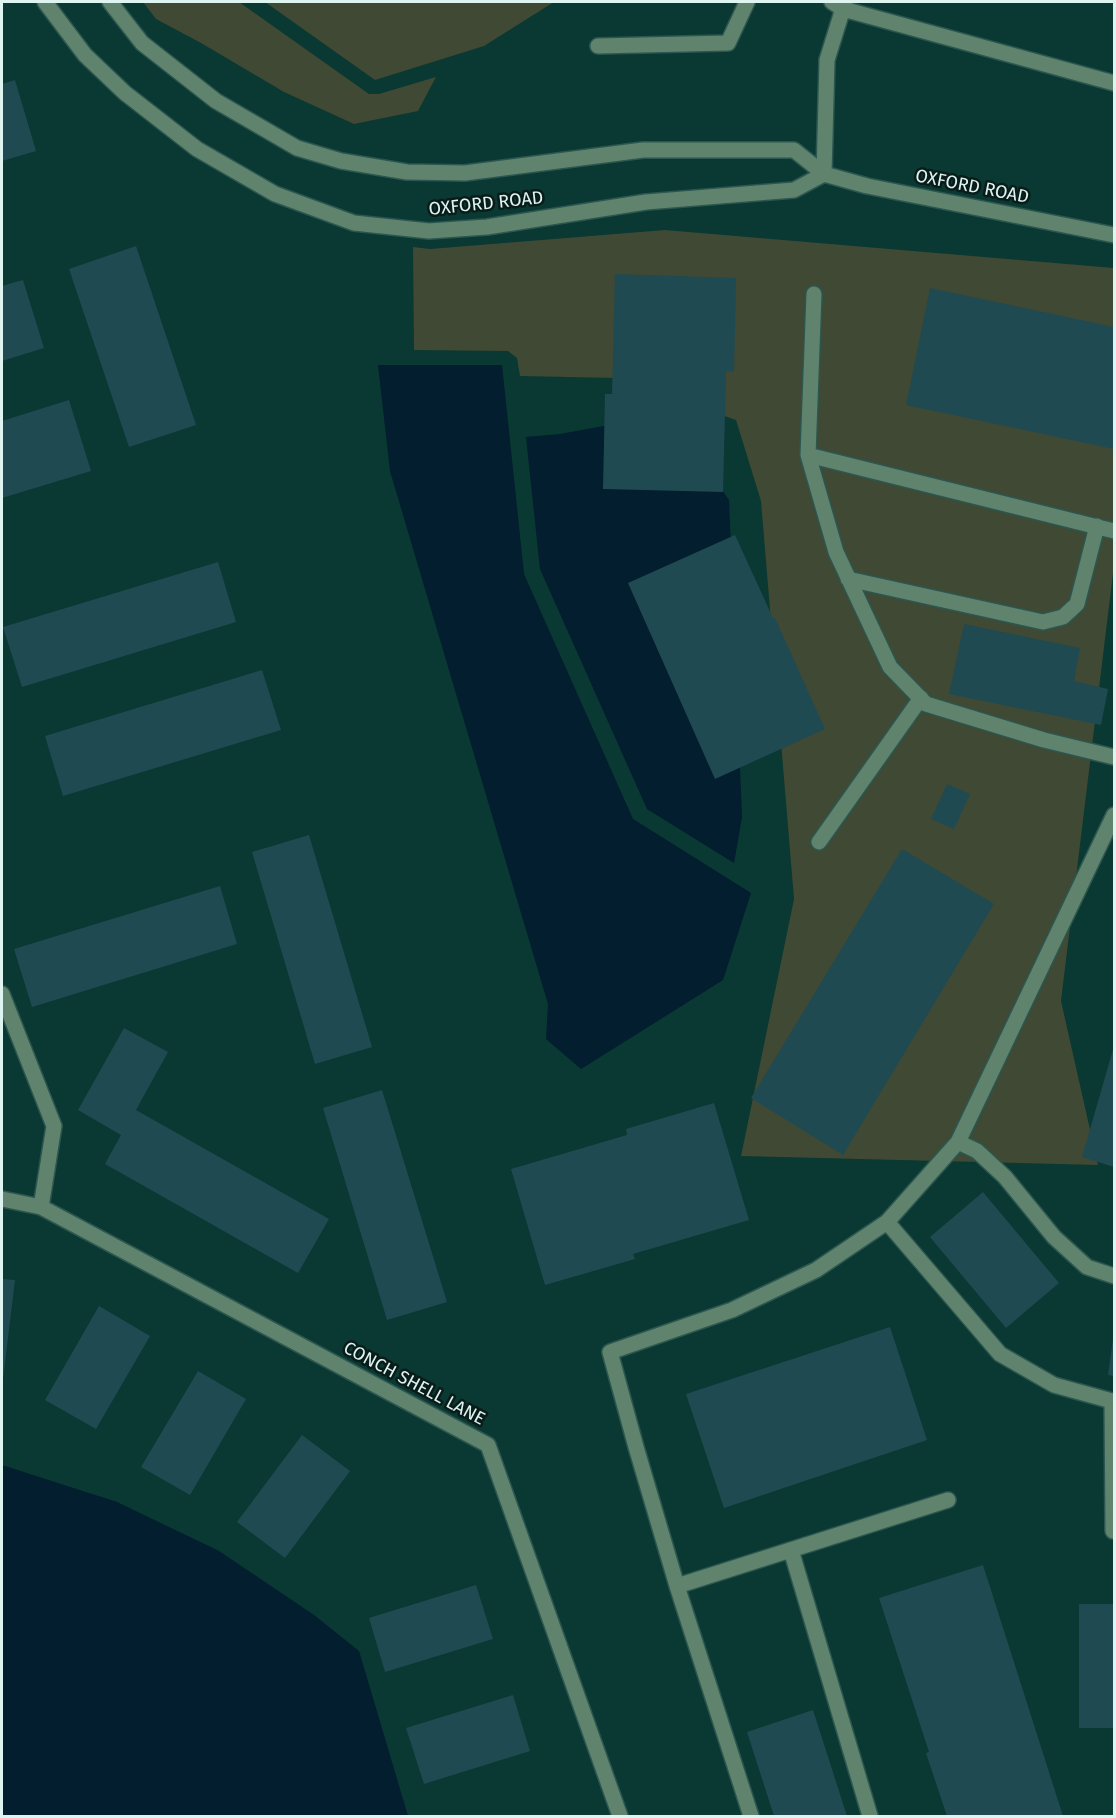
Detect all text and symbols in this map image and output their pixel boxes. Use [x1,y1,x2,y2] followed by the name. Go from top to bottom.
[913,165,1031,209] street label: OXFORD ROAD
[428,187,544,221] street label: OXFORD ROAD
[340,1338,488,1430] street label: CONCH SHELL LANE

